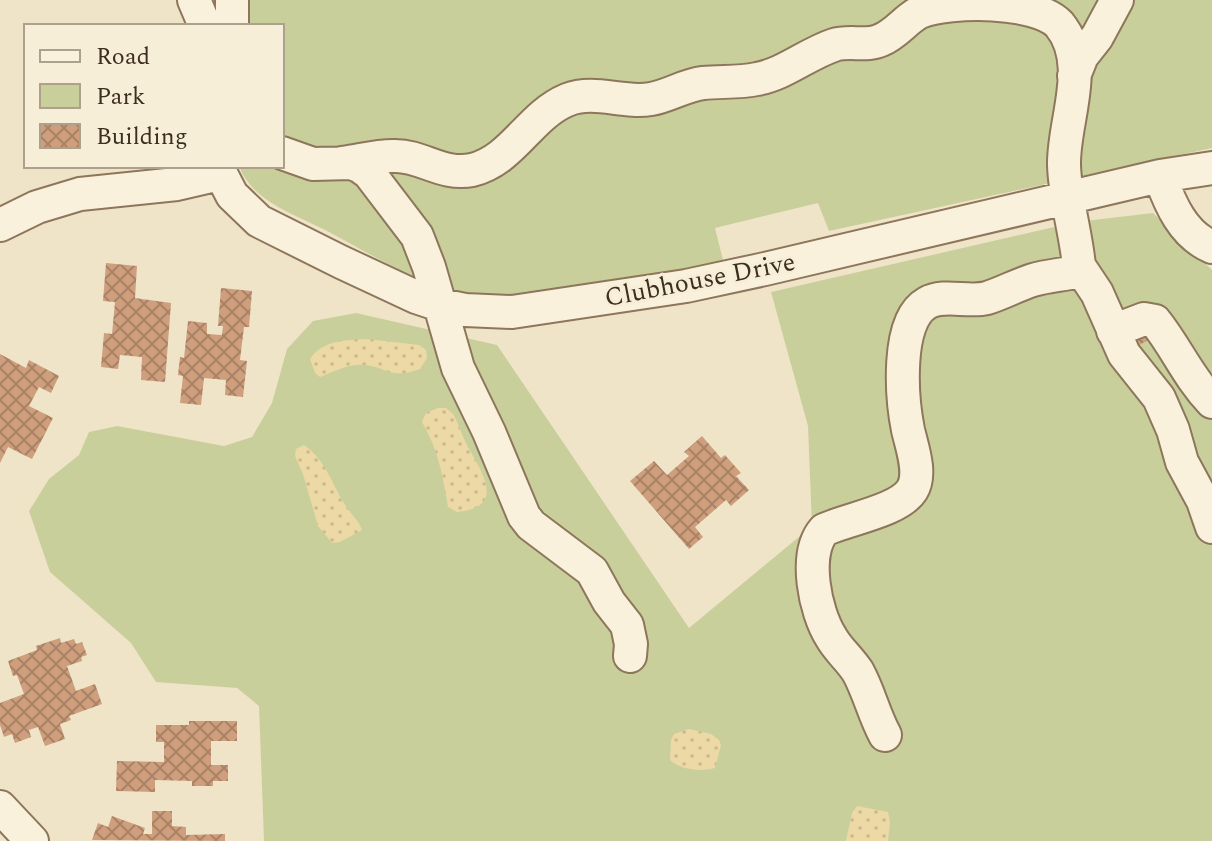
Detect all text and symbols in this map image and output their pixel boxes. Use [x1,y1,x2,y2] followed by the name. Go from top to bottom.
[24,24,284,168] legend
[96,39,150,75] text: Road
[96,79,146,115] text: Park
[96,119,188,155] text: Building
[601,242,799,318] street label: Clubhouse Drive

